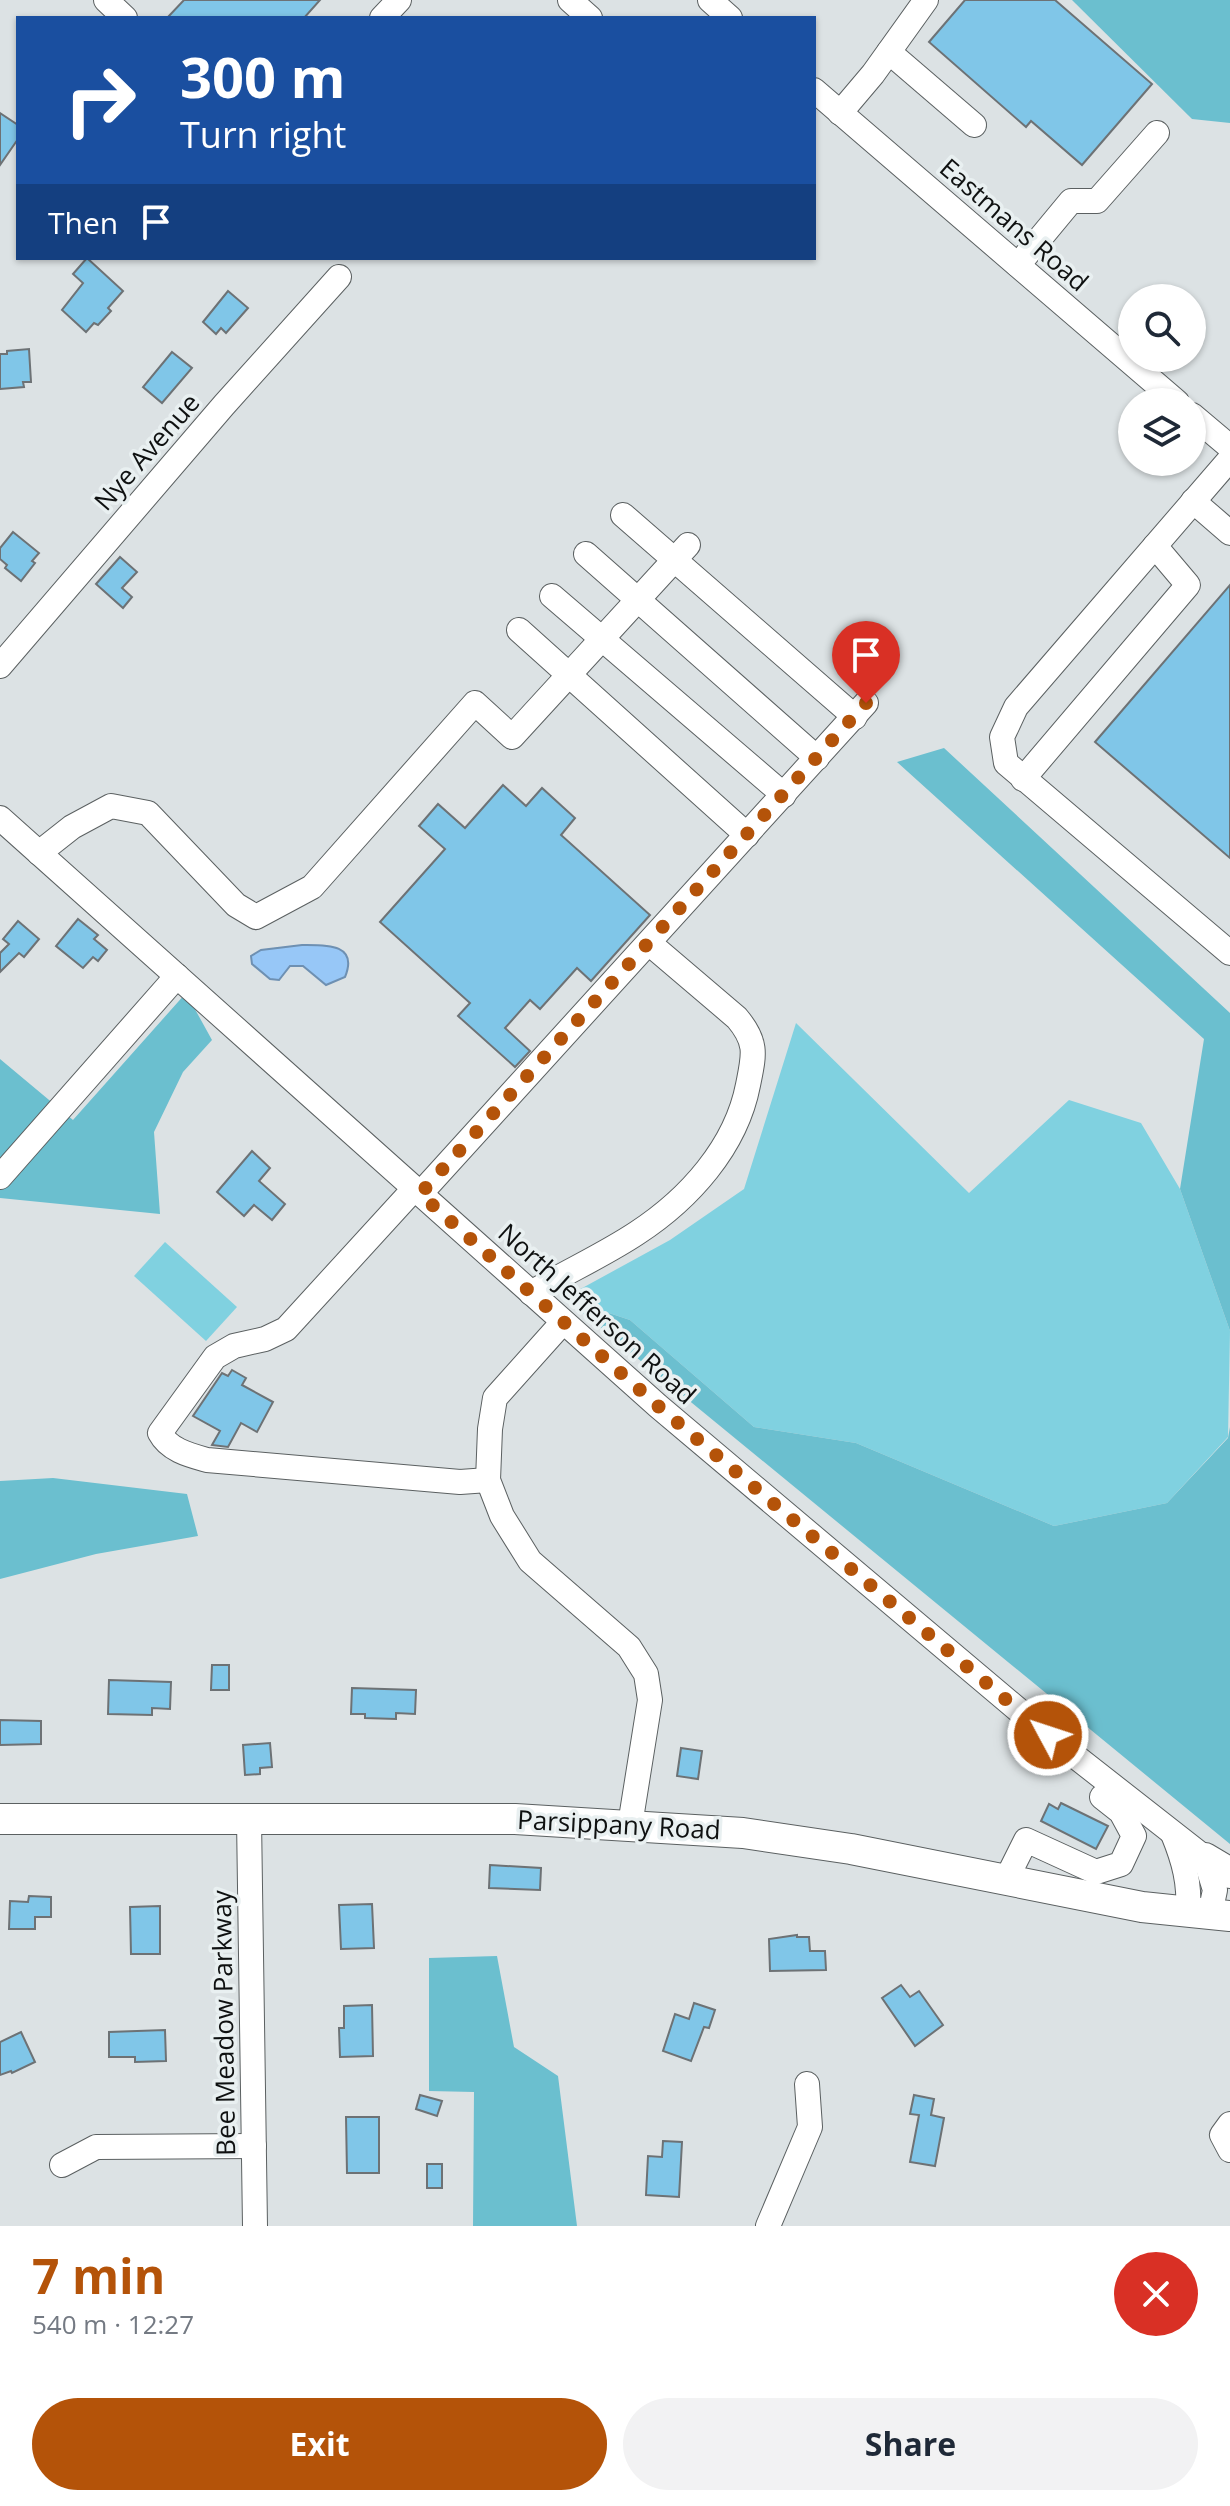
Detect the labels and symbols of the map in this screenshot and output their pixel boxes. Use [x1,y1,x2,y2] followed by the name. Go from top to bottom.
[933,150,1097,299] street label: Eastmans Road
[85,385,207,518] street label: Nye Avenue
[832,621,900,703] pin
[491,1215,704,1412] street label: North Jefferson Road
[1006,1693,1090,1777] position arrow
[516,1801,722,1847] street label: Parsippany Road
[203,1889,243,2156] street label: Bee Meadow Parkway

